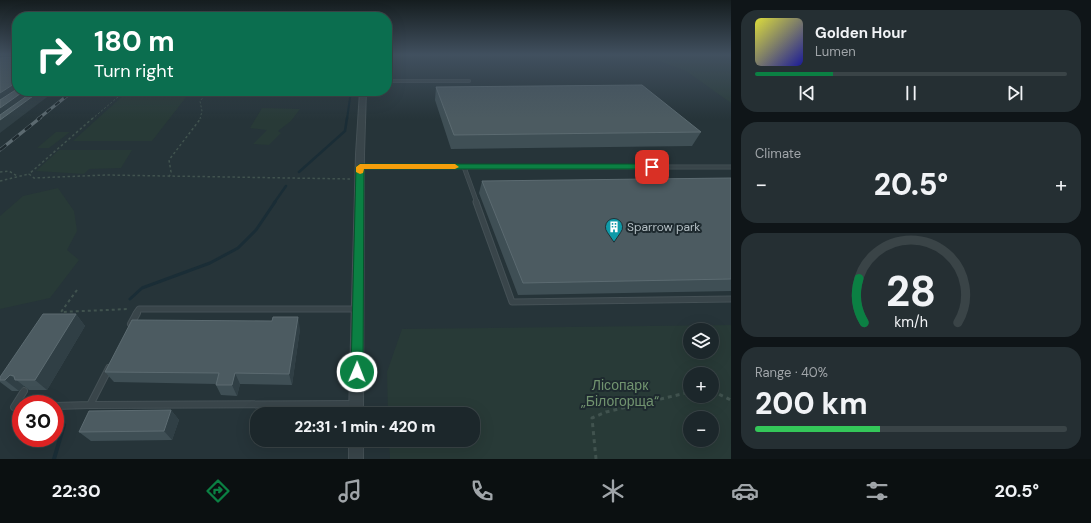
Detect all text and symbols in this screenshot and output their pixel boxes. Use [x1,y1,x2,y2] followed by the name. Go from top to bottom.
[94,23,175,60] text: 180 m
[815,23,907,43] text: Golden Hour
[28,28,80,80] icon: right
[815,43,856,60] text: Lumen
[94,59,174,83] text: Turn right
[796,82,818,104] icon: previous
[900,82,922,104] icon: pause
[1004,82,1026,104] icon: next
[755,145,801,162] text: Climate
[635,150,669,184] pin
[641,156,663,178] icon: arrive
[874,165,948,204] text: 20.5°
[755,170,767,199] text: −
[1055,170,1067,199] text: +
[604,217,624,242] building icon: Sparrow park
[627,219,700,235] place label: Sparrow park
[886,265,936,319] text: 28
[894,313,928,331] text: km/h
[683,323,719,447] map controls
[683,323,719,359] button: layers
[336,351,378,393] position arrow
[755,364,828,381] text: Range · 40%
[683,367,719,403] button: +
[581,376,659,410] park label: Лісопарк „Білогорща“
[755,384,868,423] text: 200 km
[12,395,64,447] speed limit sign: 30
[683,411,719,447] button: −
[295,417,435,437] text: 22:31 · 1 min · 420 m
[204,477,232,505] icon: directions
[336,477,364,505] icon: music
[468,477,496,505] icon: phone
[599,477,627,505] icon: climate
[731,477,759,505] icon: car
[863,477,891,505] icon: filters
[52,479,101,503] text: 22:30
[995,479,1039,503] text: 20.5°

